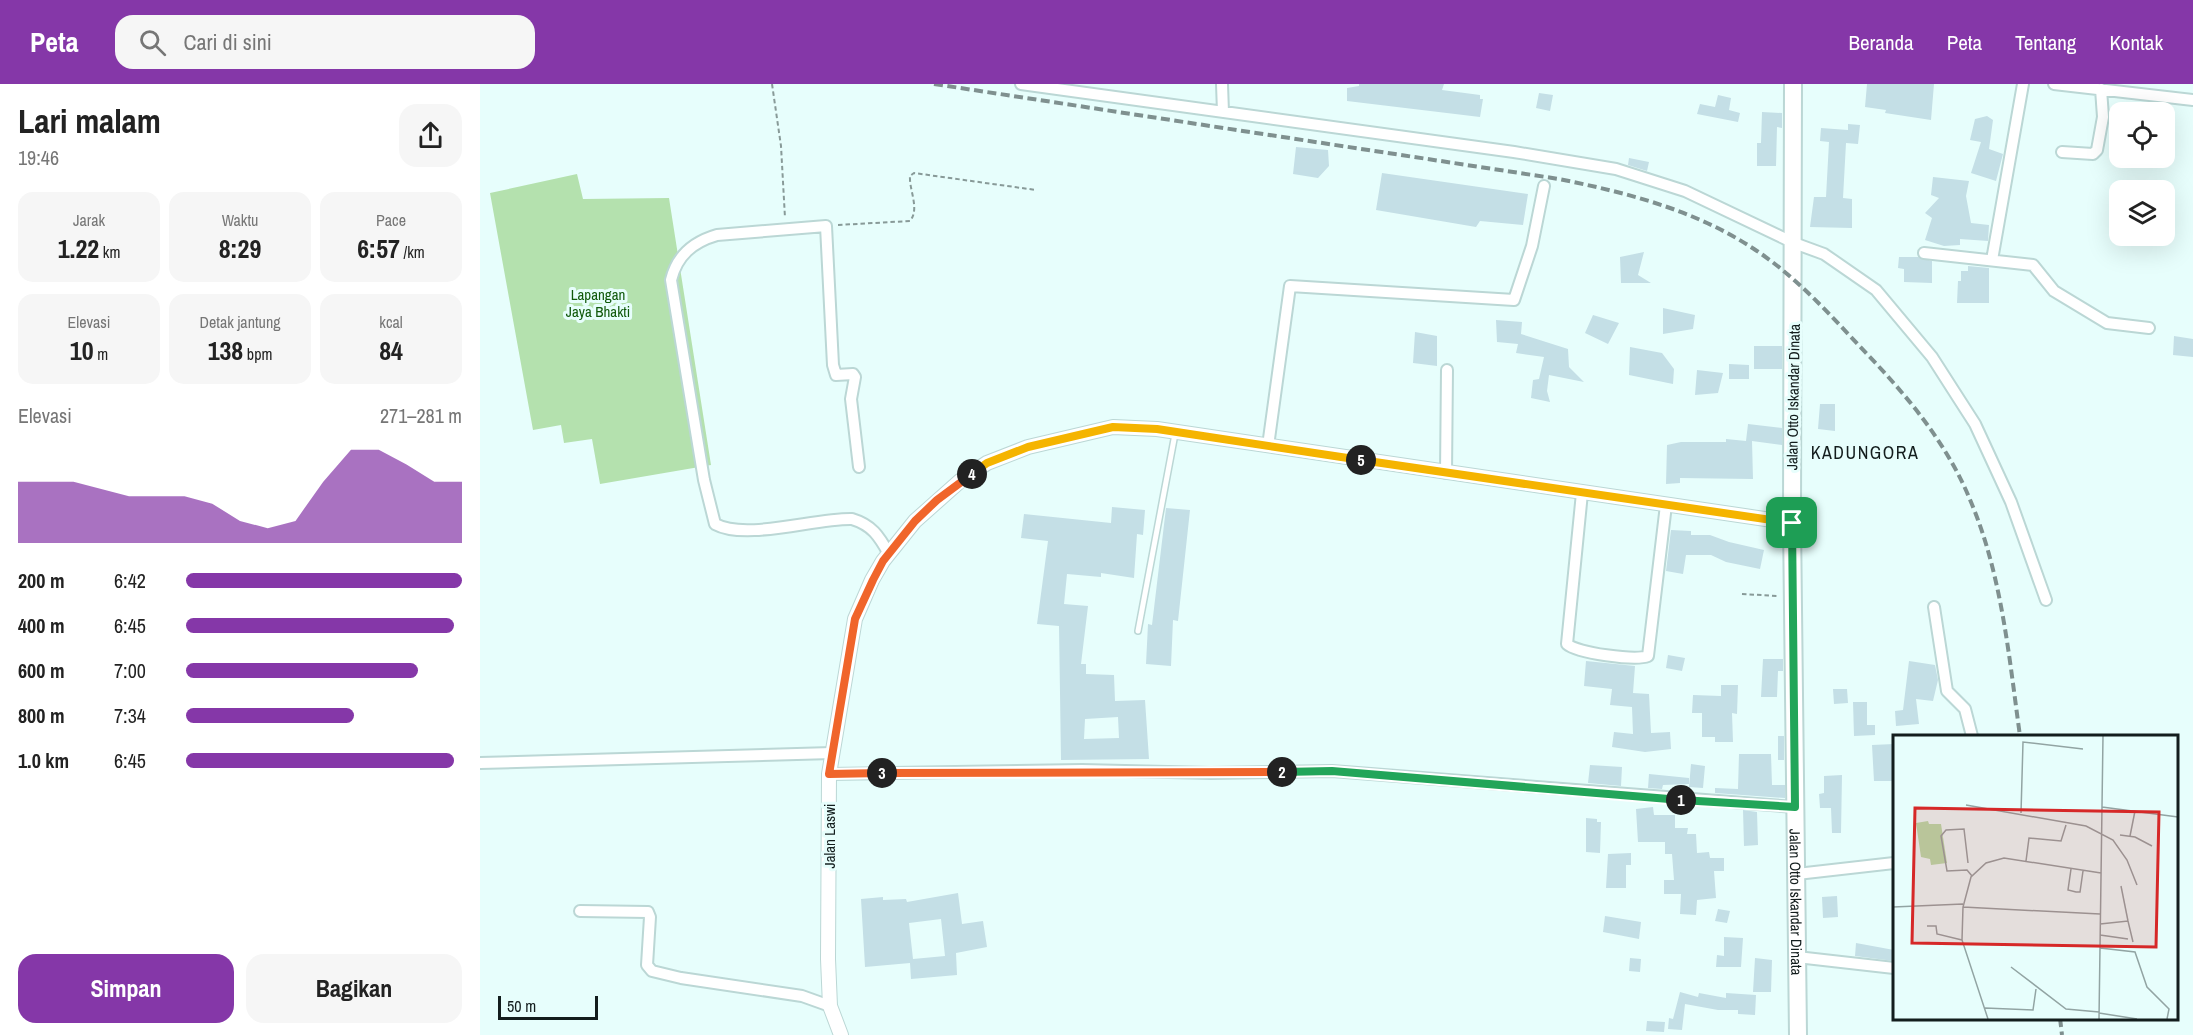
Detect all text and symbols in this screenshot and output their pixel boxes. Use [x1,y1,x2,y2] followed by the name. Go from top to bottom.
[115,15,535,69] search box
[30,23,79,61] text: Peta
[136,26,169,59] icon: search
[184,27,272,57] text: Cari di sini
[1849,28,1914,57] text: Beranda
[1947,28,1982,57] text: Peta
[2015,28,2076,57] text: Tentang
[2109,28,2163,57] text: Kontak
[18,99,161,143] text: Lari malam
[2109,102,2175,246] map controls
[2109,102,2175,168] button: locate
[399,104,462,167] button: share
[18,144,59,171] text: 19:46
[2109,180,2175,246] button: layers
[73,209,105,231] text: Jarak
[222,209,258,231] text: Waktu
[376,209,406,231] text: Pace
[58,231,99,266] text: 1.22
[219,231,261,266] text: 8:29
[357,231,400,266] text: 6:57
[99,241,120,263] text: km
[400,241,425,263] text: /km
[566,284,630,322] park label: Lapangan Jaya Bhakti
[67,311,111,333] text: Elevasi
[200,311,280,333] text: Detak jantung
[379,311,403,333] text: kcal
[1781,324,1805,470] street label: Jalan Otto Iskandar Dinata
[70,333,94,368] text: 10
[208,333,243,368] text: 138
[379,333,403,368] text: 84
[94,343,108,365] text: m
[243,343,272,365] text: bpm
[18,402,72,429] text: Elevasi
[380,402,462,429] text: 271–281 m
[1811,440,1919,465] district label: KADUNGORA
[1346,445,1376,475] pin: 5
[1357,449,1365,471] text: 5
[957,459,987,489] pin: 4
[968,463,976,485] text: 4
[1766,497,1817,548] pin
[1775,506,1808,539] icon: arrive
[18,567,65,594] text: 200 m
[114,567,146,594] text: 6:42
[18,612,65,639] text: 400 m
[114,612,146,639] text: 6:45
[18,657,65,684] text: 600 m
[114,657,146,684] text: 7:00
[18,702,65,729] text: 800 m
[114,702,146,729] text: 7:34
[1893,735,2178,1020] inset map
[18,747,69,774] text: 1.0 km
[114,747,146,774] text: 6:45
[1267,757,1297,787] pin: 2
[867,758,897,788] pin: 3
[1278,761,1286,783] text: 2
[878,762,886,784] text: 3
[1666,785,1696,815] pin: 1
[1677,789,1685,811] text: 1
[819,804,840,868] street label: Jalan Laswi
[1785,829,1808,975] street label: Jalan Otto Iskandar Dinata
[18,954,234,1023] button: Simpan
[246,954,462,1023] button: Bagikan
[498,993,598,1020] scale bar
[507,995,536,1017] text: 50 m

